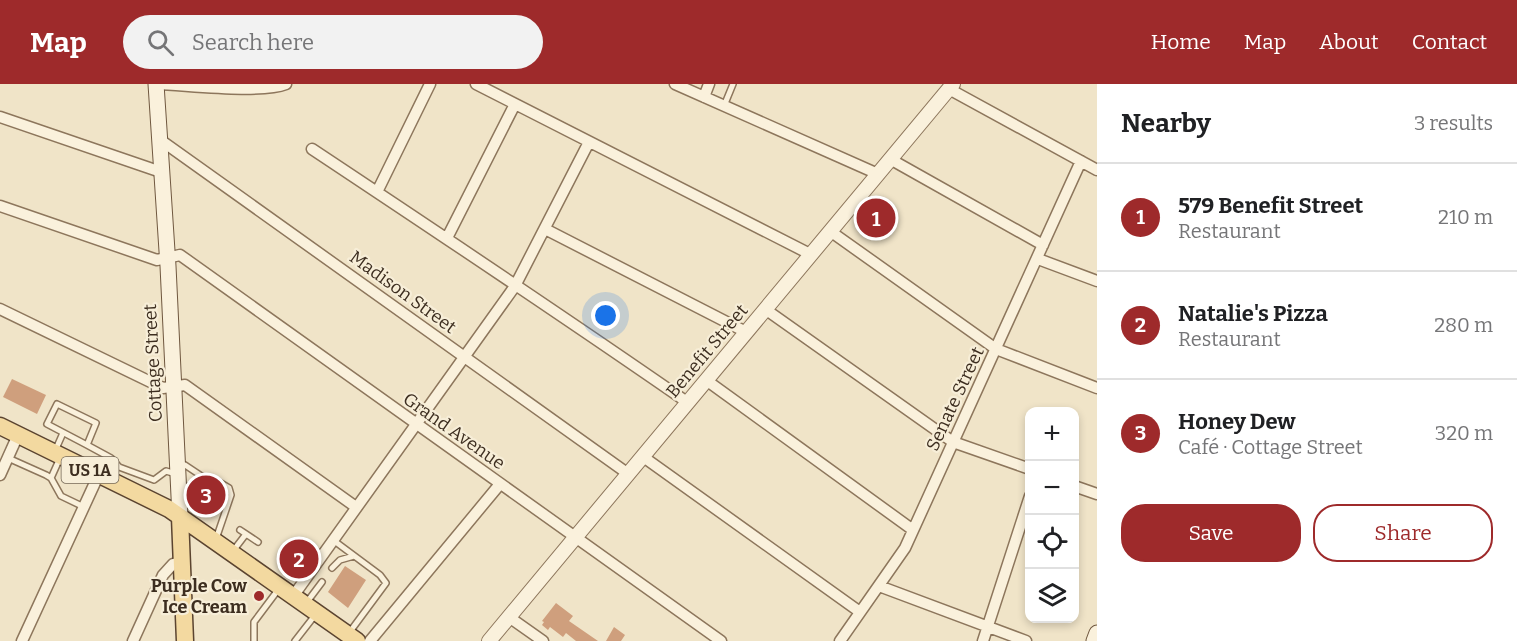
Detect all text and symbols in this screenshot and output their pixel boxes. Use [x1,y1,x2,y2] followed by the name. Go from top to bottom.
[123,15,543,69] search box
[30,26,87,59] text: Map
[144,26,177,59] icon: search
[192,29,314,56] text: Search here
[1151,29,1211,55] text: Home
[1244,29,1286,55] text: Map
[1319,29,1379,55] text: About
[1412,29,1487,55] text: Contact
[1121,108,1211,139] text: Nearby
[1414,111,1493,135] text: 3 results
[1178,192,1363,219] text: 579 Benefit Street
[856,196,896,240] pin: 1
[1136,205,1145,229] text: 1
[1438,205,1493,229] text: 210 m
[1178,219,1281,243] text: Restaurant
[345,246,461,338] street label: Madison Street
[662,299,753,402] street label: Benefit Street
[1178,300,1328,327] text: Natalie's Pizza
[591,301,620,330] your location
[139,303,167,423] street label: Cottage Street
[1135,313,1146,337] text: 2
[1434,313,1493,337] text: 280 m
[1178,327,1281,351] text: Restaurant
[921,343,989,454] street label: Senate Street
[399,388,509,474] street label: Grand Avenue
[1025,407,1079,623] map controls
[1025,407,1079,461] button: +
[1178,408,1296,435] text: Honey Dew
[1135,421,1146,445] text: 3
[1435,421,1493,445] text: 320 m
[1178,435,1363,459] text: Café · Cottage Street
[62,457,118,483] road number: US 1A
[1025,461,1079,515] button: −
[186,472,226,518] pin: 3
[1121,504,1301,562] button: Save
[1313,504,1493,562] button: Share
[1025,515,1079,569] button: locate
[280,536,318,582] pin: 2
[1025,569,1079,623] button: layers
[151,575,248,618] place label: Purple Cow Ice Cream
[252,589,266,603] marker: Purple Cow Ice Cream

